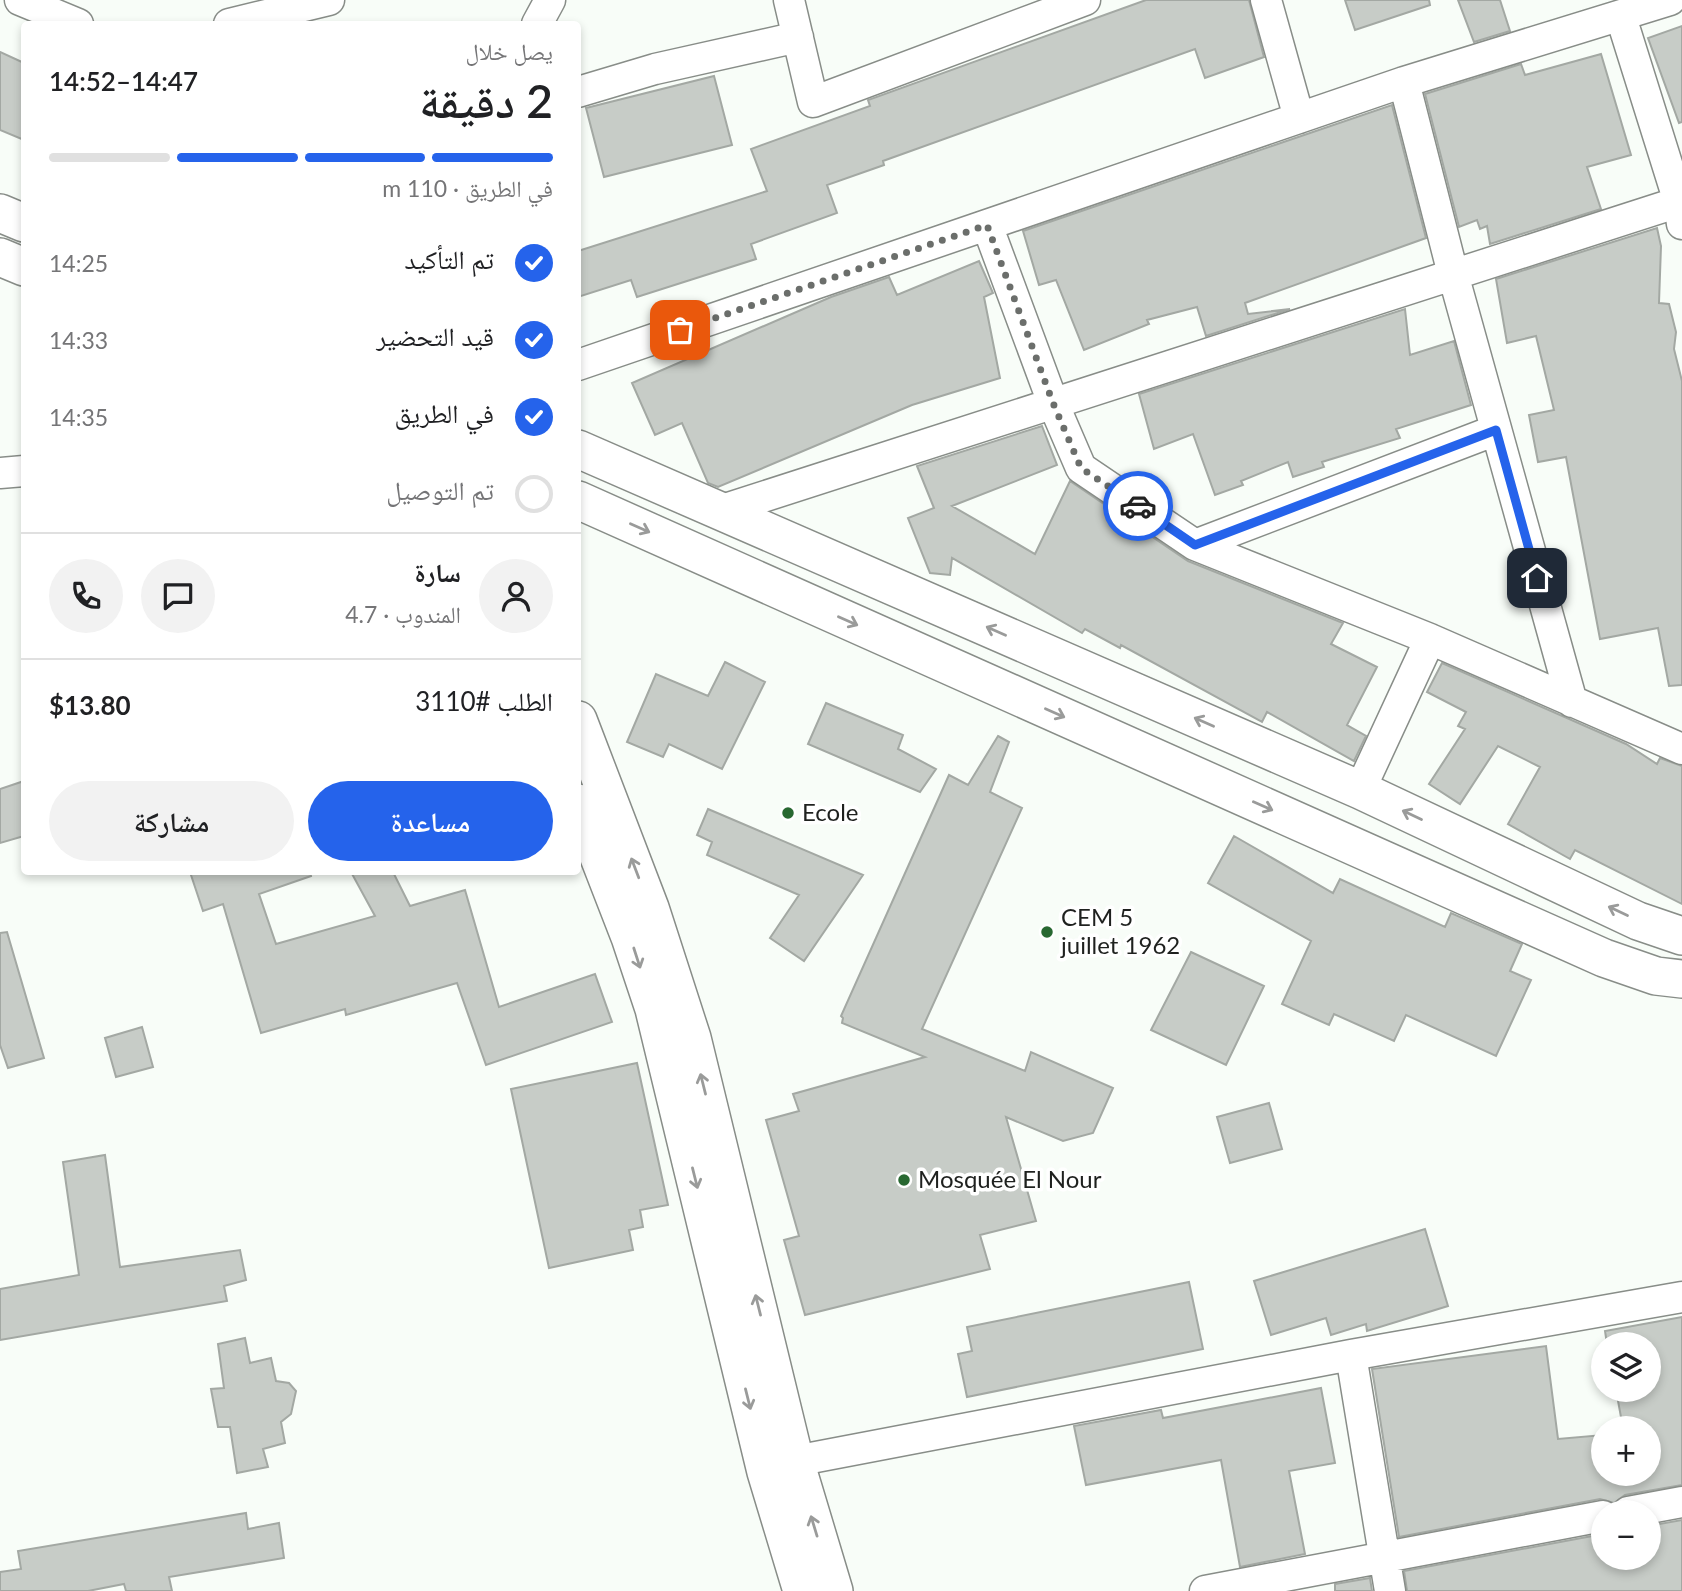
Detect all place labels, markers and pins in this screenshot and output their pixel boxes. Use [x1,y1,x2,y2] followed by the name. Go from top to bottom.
[650,300,710,360] pin
[1507,548,1567,608] pin
[802,797,858,826] place label: Ecole
[780,805,796,821] marker: Ecole
[1060,902,1180,959] place label: CEM 5 juillet 1962
[1039,924,1055,940] marker: CEM 5 juillet 1962
[918,1164,1102,1193] place label: Mosquée El Nour
[896,1172,912,1188] marker: Mosquée El Nour

